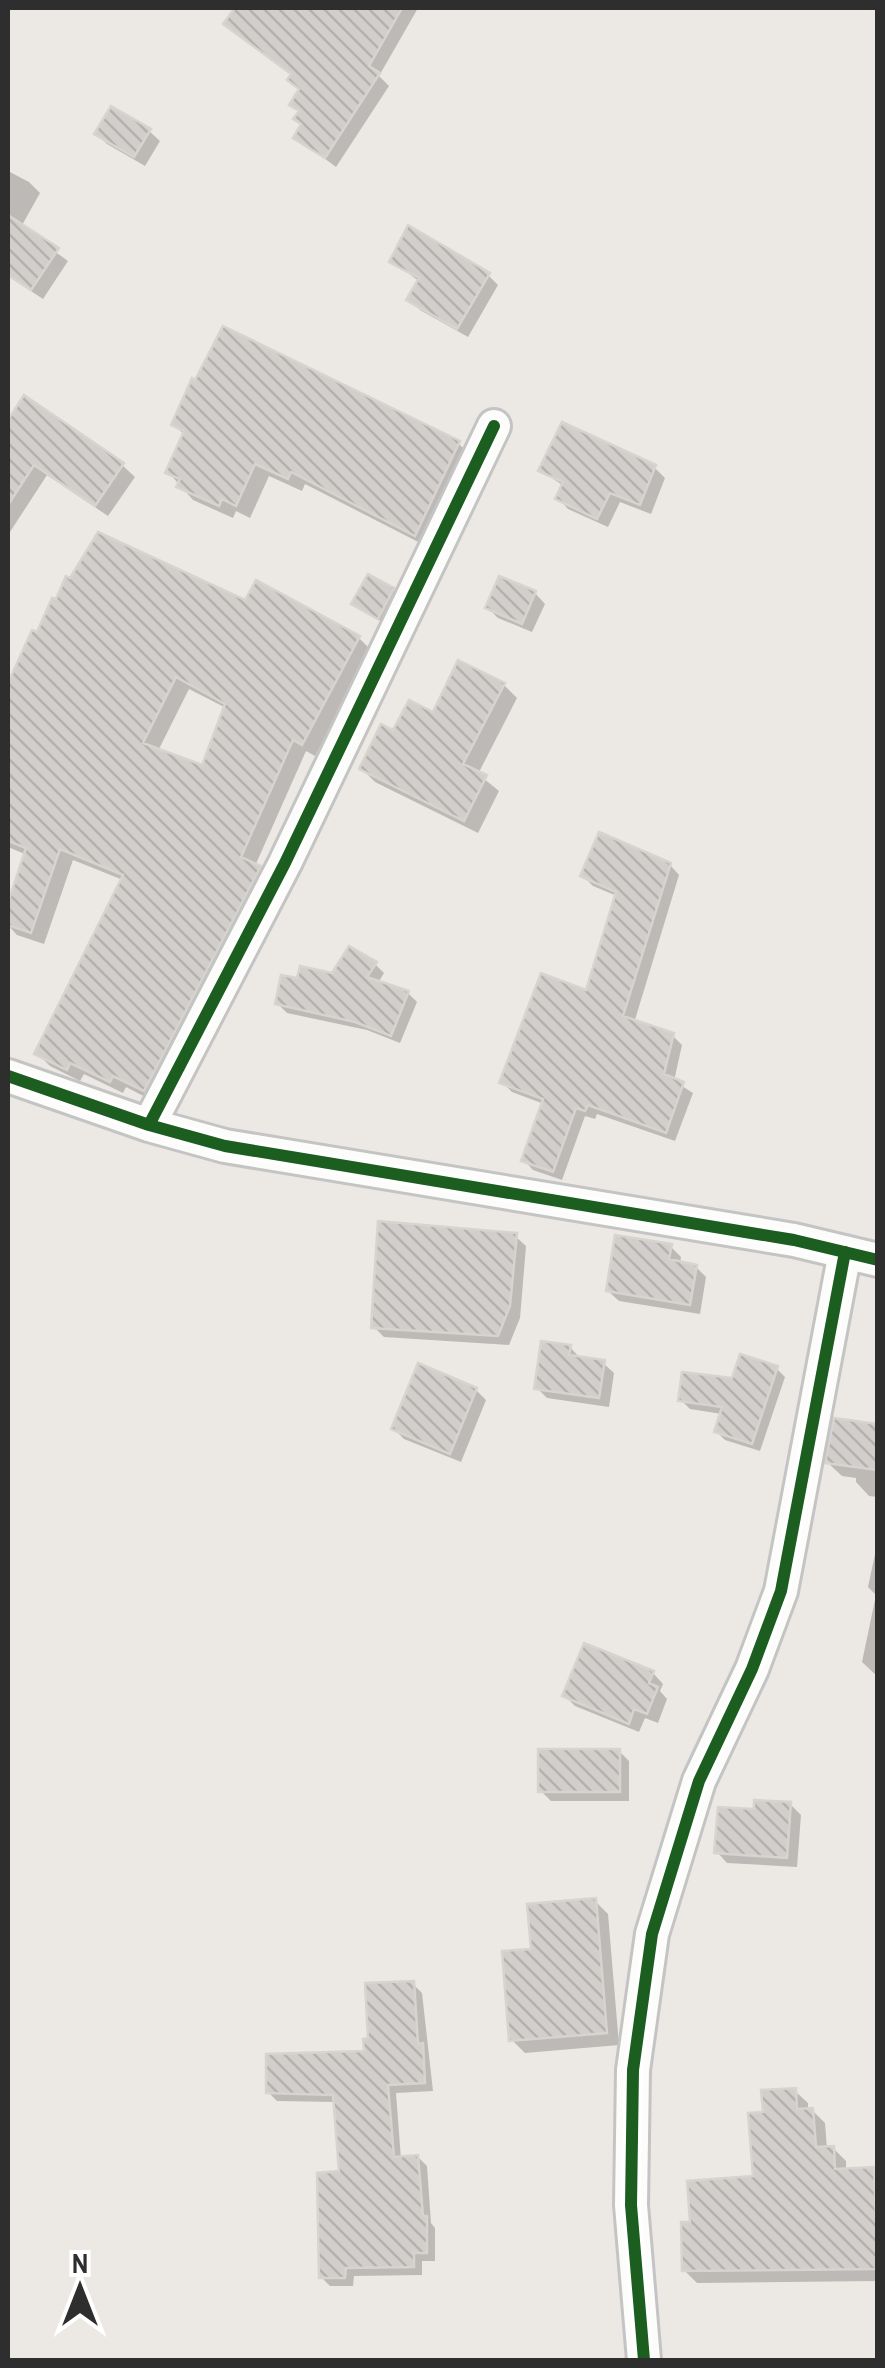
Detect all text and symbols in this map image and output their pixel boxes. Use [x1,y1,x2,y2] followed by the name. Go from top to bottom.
[30,2238,130,2338] north arrow
[72,2244,88,2282] text: N

